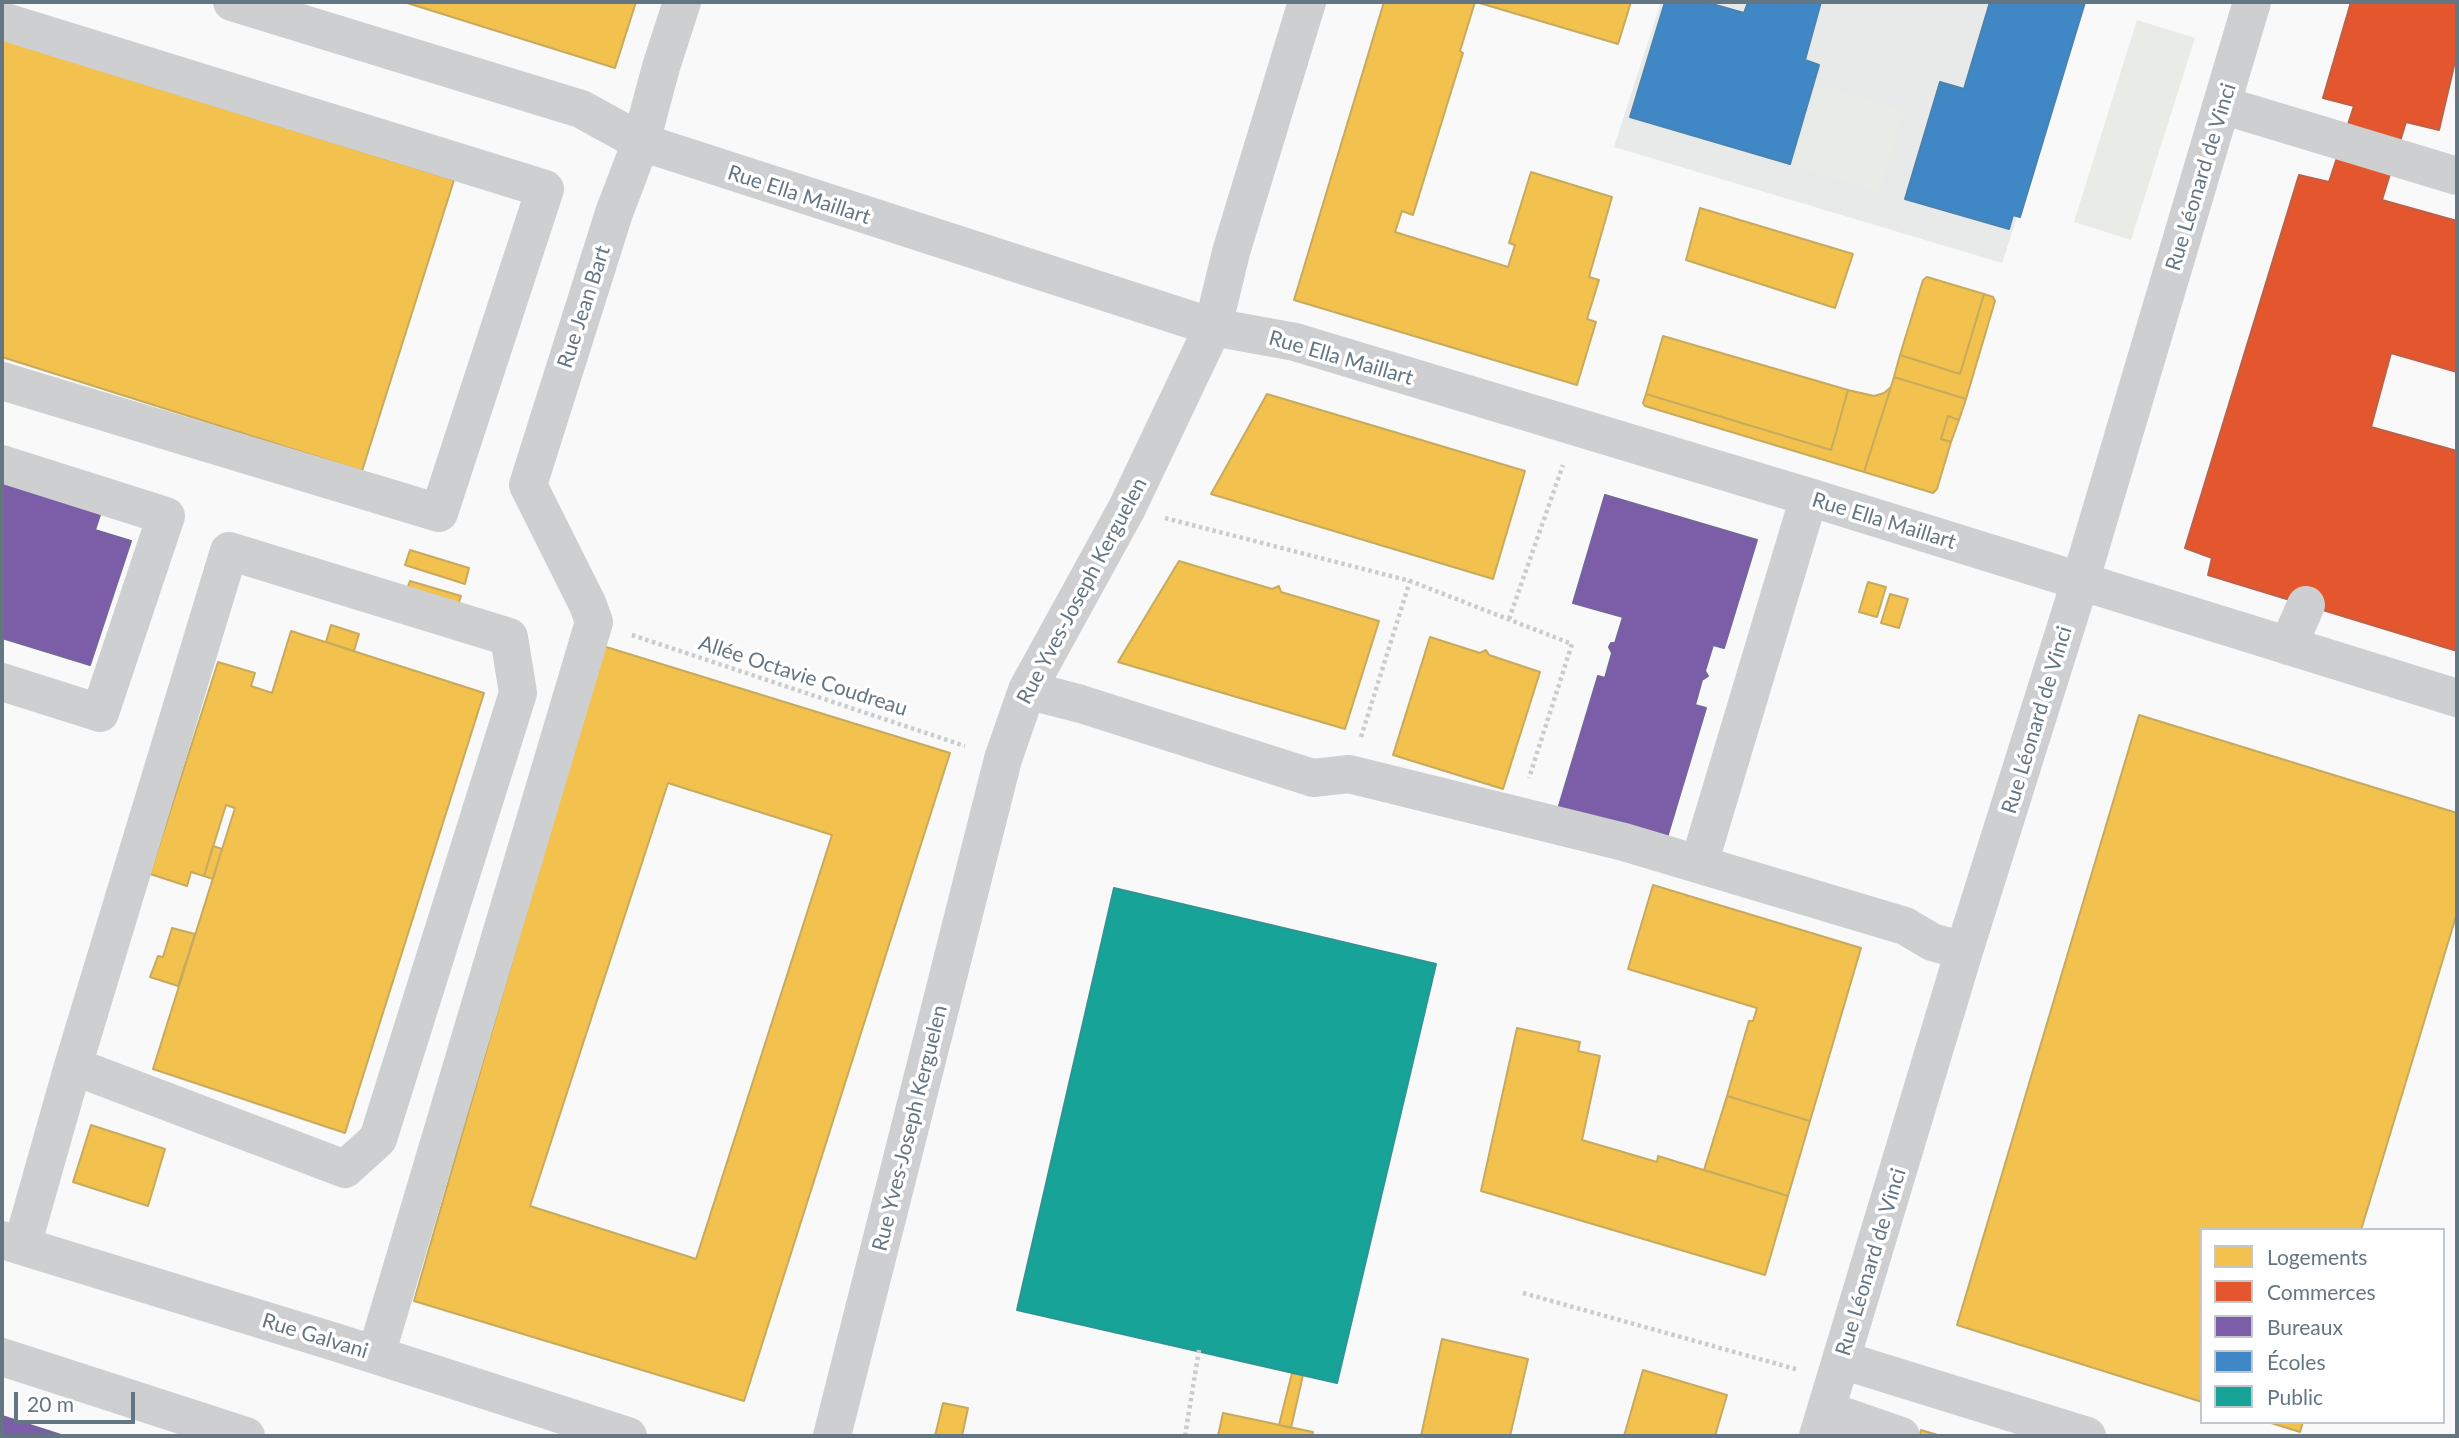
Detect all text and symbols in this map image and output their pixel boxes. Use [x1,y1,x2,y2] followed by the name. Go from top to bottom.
[2160,80,2242,274] street label: Rue Léonard de Vinci
[724,160,874,230] street label: Rue Ella Maillart
[552,243,616,371] street label: Rue Jean Bart
[1266,325,1416,391] street label: Rue Ella Maillart
[1012,474,1152,708] street label: Rue Yves-Joseph Kerguelen
[1809,487,1959,555] street label: Rue Ella Maillart
[1996,623,2078,817] street label: Rue Léonard de Vinci
[695,630,911,722] street label: Allée Octavie Coudreau
[867,1002,953,1254] street label: Rue Yves-Joseph Kerguelen
[1830,1165,1912,1359] street label: Rue Léonard de Vinci
[2200,1228,2445,1424] legend
[2267,1244,2367,1269] text: Logements
[2267,1279,2376,1304] text: Commerces
[259,1308,371,1364] street label: Rue Galvani
[2267,1314,2343,1339] text: Bureaux
[2267,1349,2326,1374] text: Écoles
[18,1378,138,1422] scale bar
[2267,1384,2323,1409] text: Public
[27,1391,74,1416] text: 20 m

